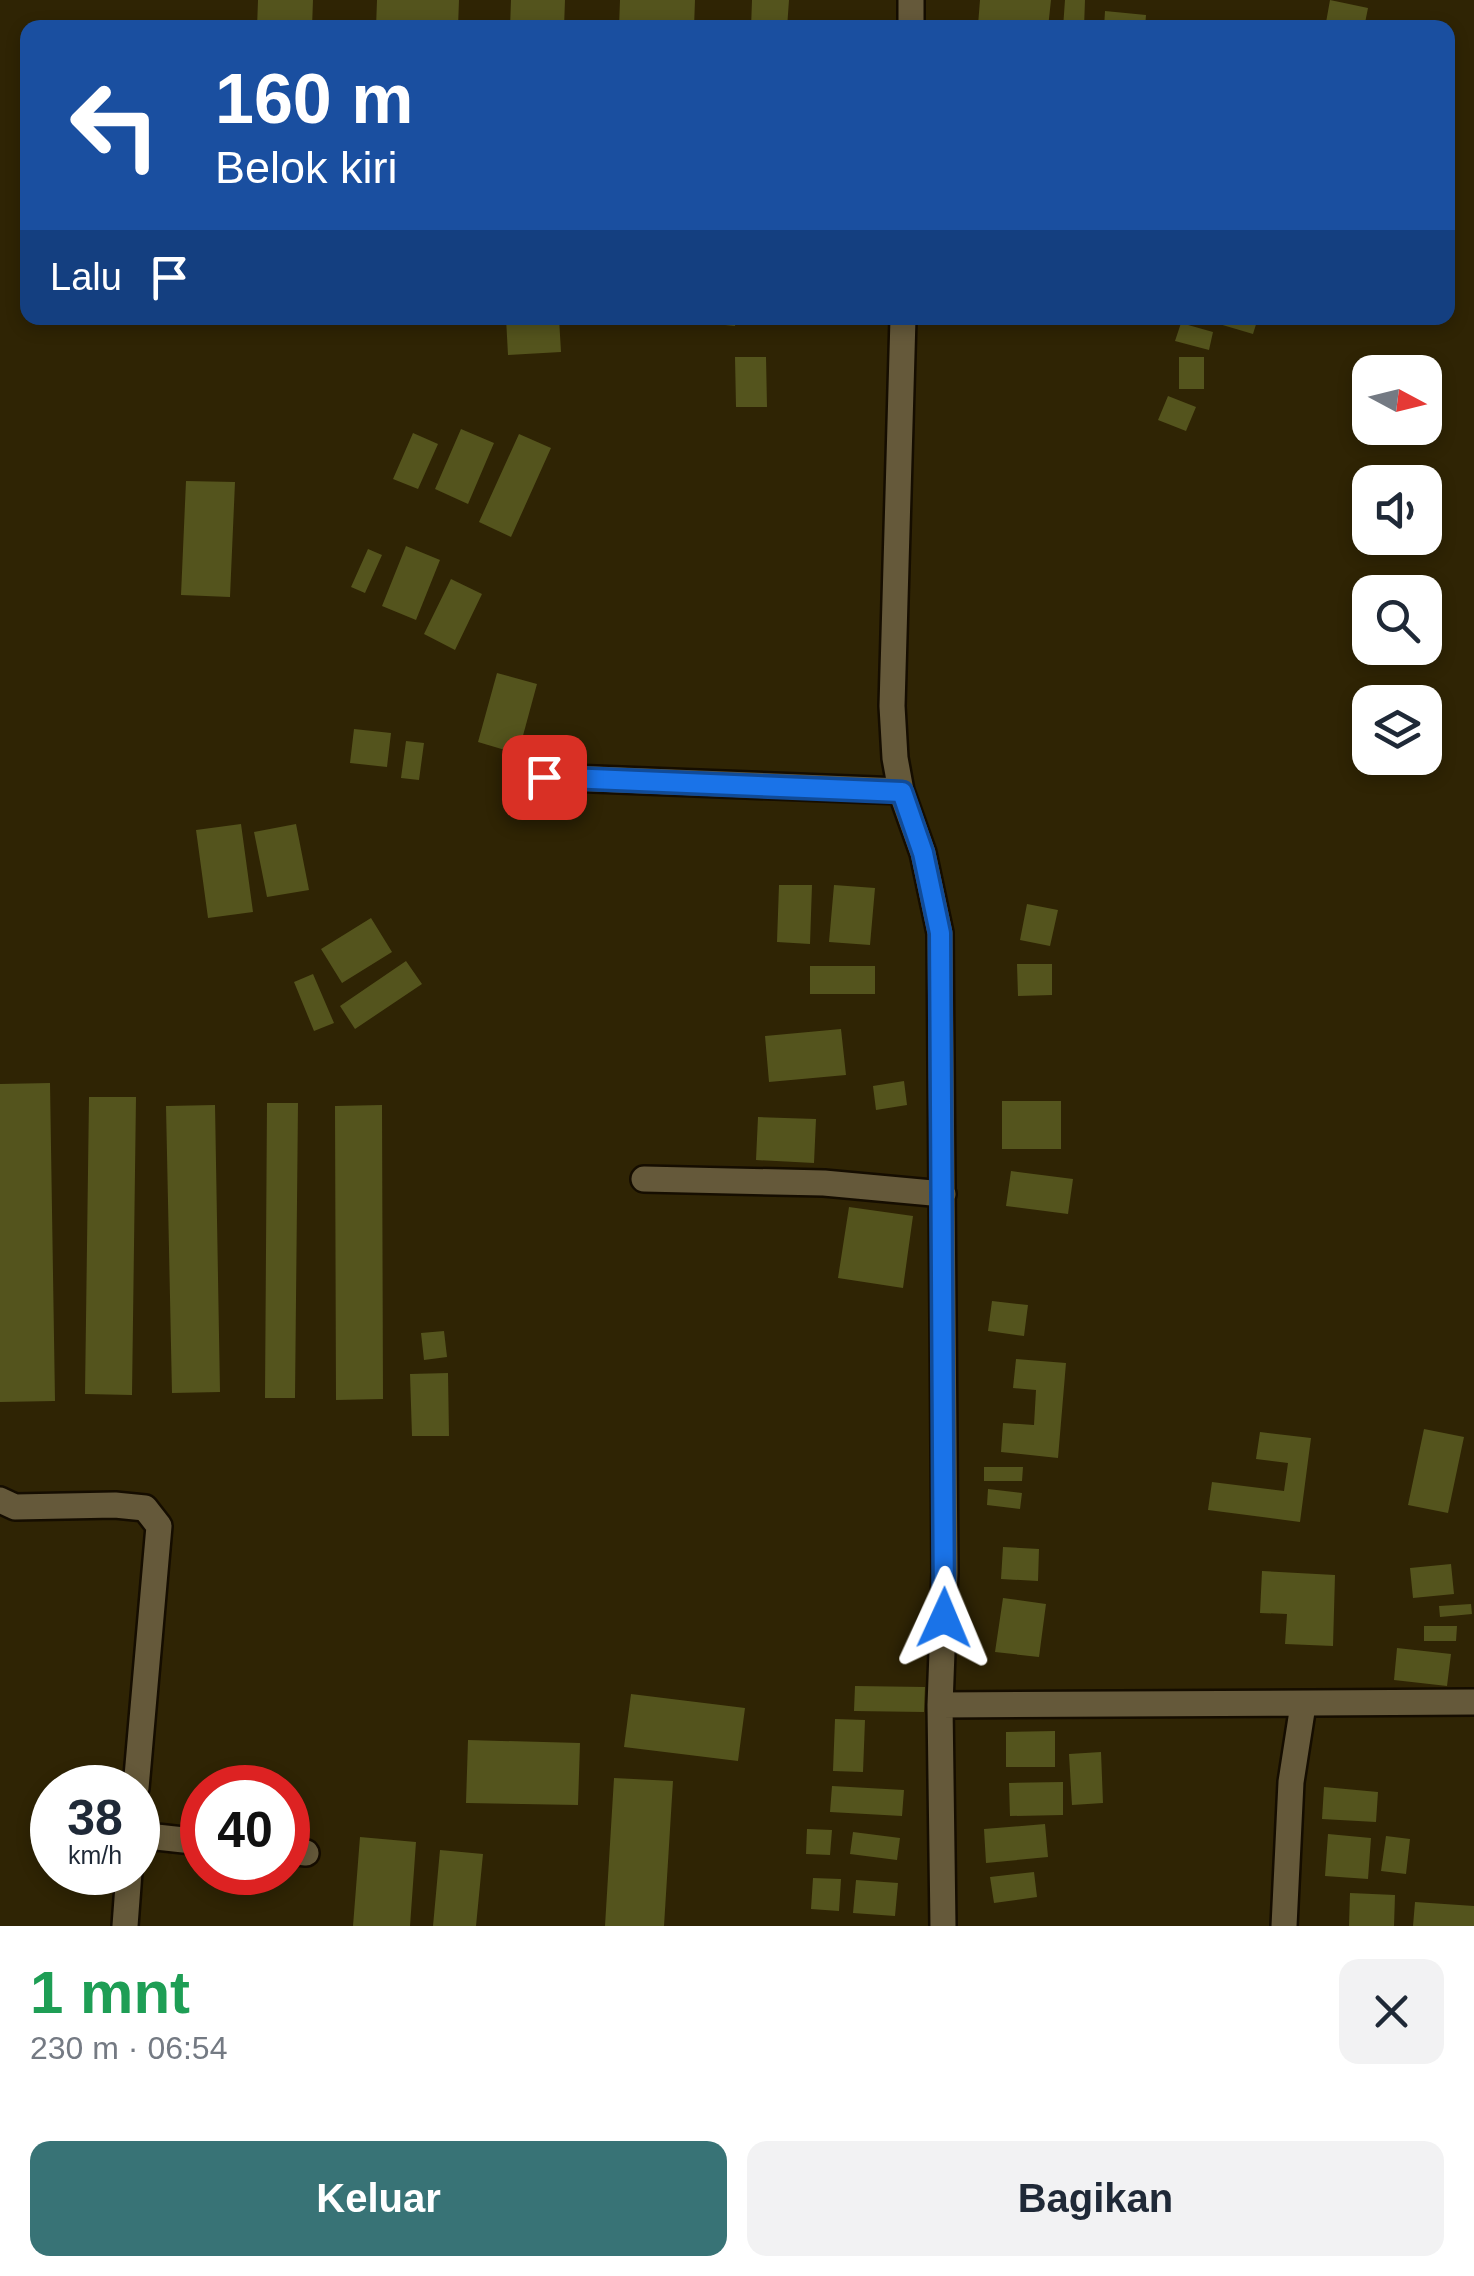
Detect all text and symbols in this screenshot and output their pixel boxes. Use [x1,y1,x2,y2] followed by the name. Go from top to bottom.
[50,60,180,190] icon: left
[215,60,413,138] text: 160 m
[215,142,398,193] text: Belok kiri
[142,250,197,305] icon: arrive
[50,256,122,298] text: Lalu
[1352,355,1442,445] north arrow
[1352,355,1442,775] map controls
[1352,465,1442,555] button: sound
[1352,575,1442,665] button: search
[1352,685,1442,775] button: layers
[502,735,587,820] pin
[517,750,572,805] icon: arrive
[892,1566,996,1670] position arrow
[180,1765,310,1895] speed limit sign: 40
[67,1790,123,1846] text: 38
[68,1841,122,1869] text: km/h
[30,1959,190,2026] text: 1 mnt
[1339,1959,1444,2064] button: close
[30,2030,227,2066] text: 230 m · 06:54
[30,2141,727,2256] button: Keluar
[747,2141,1444,2256] button: Bagikan

